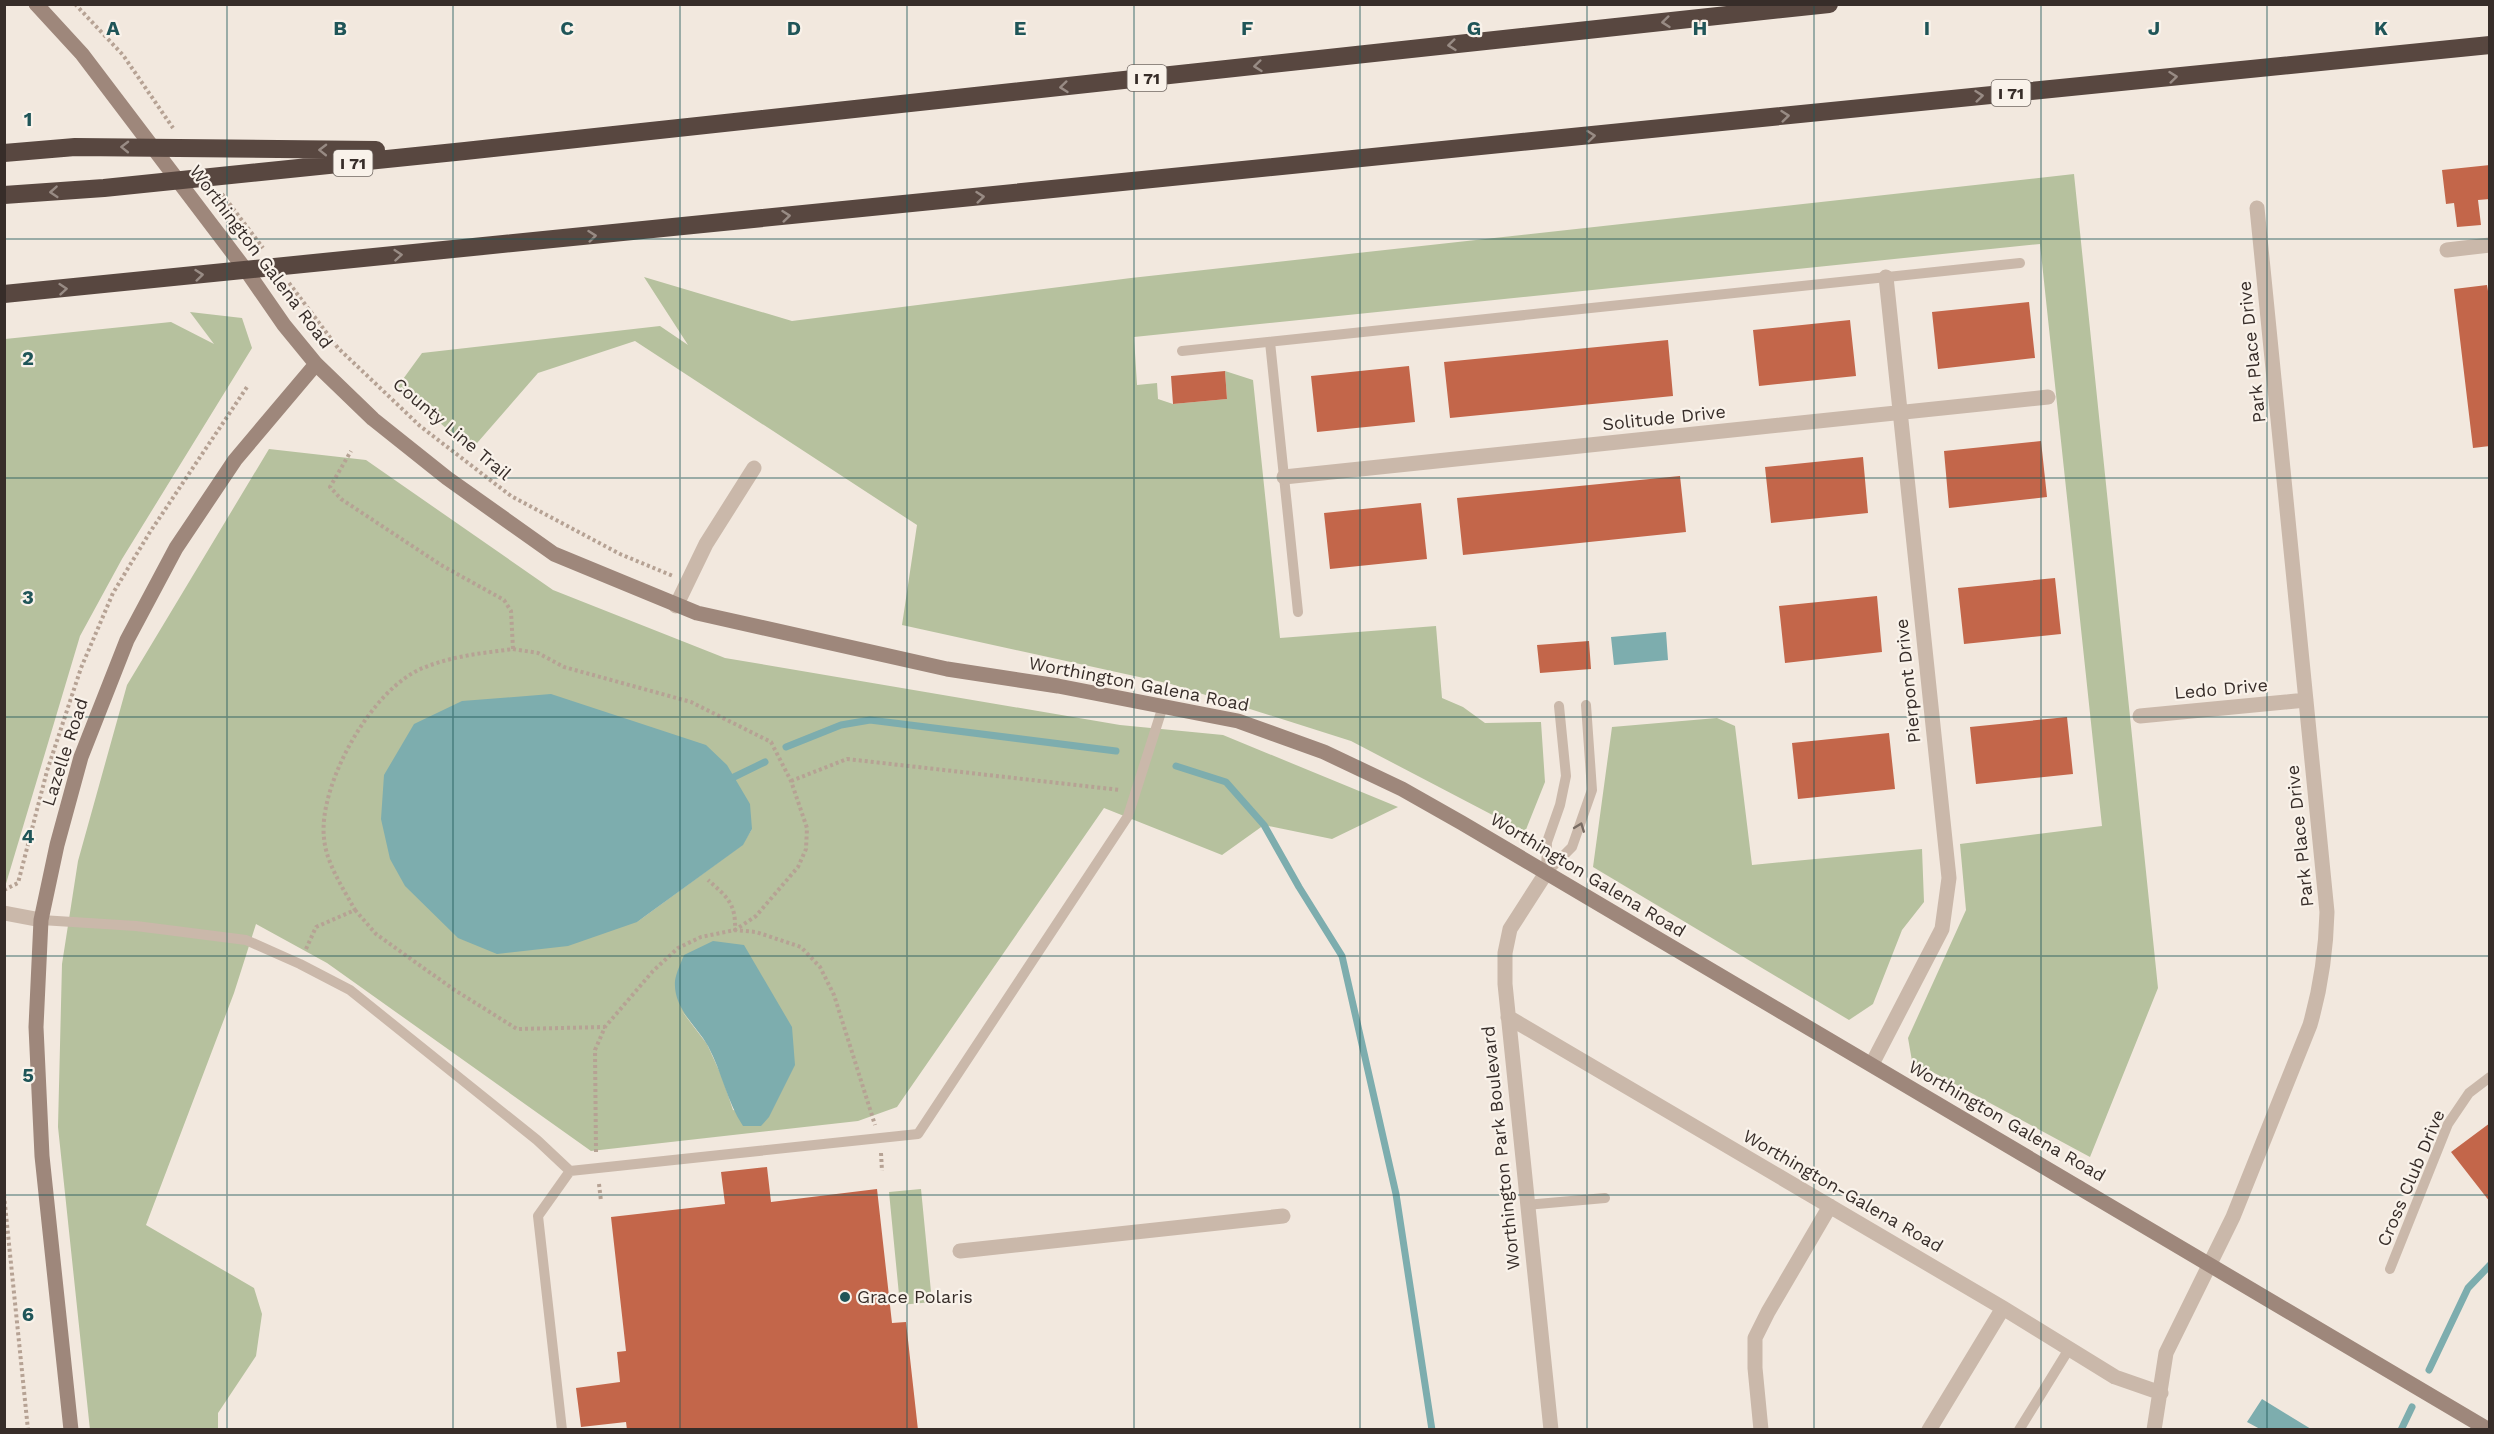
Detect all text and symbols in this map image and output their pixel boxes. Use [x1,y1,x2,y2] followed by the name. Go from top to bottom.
[1662,15,1671,28] one-way arrow
[106,16,120,40] text: A
[333,16,347,40] text: B
[560,16,574,40] text: C
[787,16,801,40] text: D
[1014,16,1026,40] text: E
[1241,16,1253,40] text: F
[1467,16,1481,40] text: G
[1693,16,1707,40] text: H
[1924,16,1930,40] text: I
[2148,16,2160,40] text: J
[2374,16,2388,40] text: K
[1447,38,1456,51] one-way arrow
[1253,59,1262,72] one-way arrow
[1128,65,1166,91] road number: I 71
[2168,71,2177,84] one-way arrow
[1059,80,1068,93] one-way arrow
[1992,80,2030,106] road number: I 71
[1974,91,1983,103] one-way arrow
[24,107,32,131] text: 1
[1780,110,1789,123] one-way arrow
[1586,130,1595,142] one-way arrow
[121,141,130,154] one-way arrow
[318,143,327,156] one-way arrow
[334,150,372,176] road number: I 71
[186,161,337,353] street label: Worthington Galena Road
[49,185,58,198] one-way arrow
[975,191,984,204] one-way arrow
[781,211,790,223] one-way arrow
[587,230,596,243] one-way arrow
[393,249,402,262] one-way arrow
[194,269,204,282] one-way arrow
[2234,280,2269,424] street label: Park Place Drive
[58,283,67,296] one-way arrow
[22,346,34,370] text: 2
[389,373,516,484] street label: County Line Trail
[1601,401,1727,434] street label: Solitude Drive
[22,585,34,609] text: 3
[1891,618,1924,744] street label: Pierpont Drive
[1027,652,1251,715] street label: Worthington Galena Road
[2173,674,2269,703] street label: Ledo Drive
[37,695,92,808] street label: Lazelle Road
[2282,764,2317,908] street label: Park Place Drive
[1487,808,1690,941] street label: Worthington Galena Road
[1573,822,1585,833] one-way arrow
[22,824,35,848] text: 4
[1477,1025,1524,1271] street label: Worthington Park Boulevard
[1905,1055,2110,1186] street label: Worthington Galena Road
[22,1063,34,1087] text: 5
[2372,1106,2449,1249] street label: Cross Club Drive
[1740,1125,1947,1256] street label: Worthington-Galena Road
[857,1286,973,1307] place label: Grace Polaris
[838,1290,852,1304] marker: Grace Polaris
[22,1302,34,1326] text: 6

